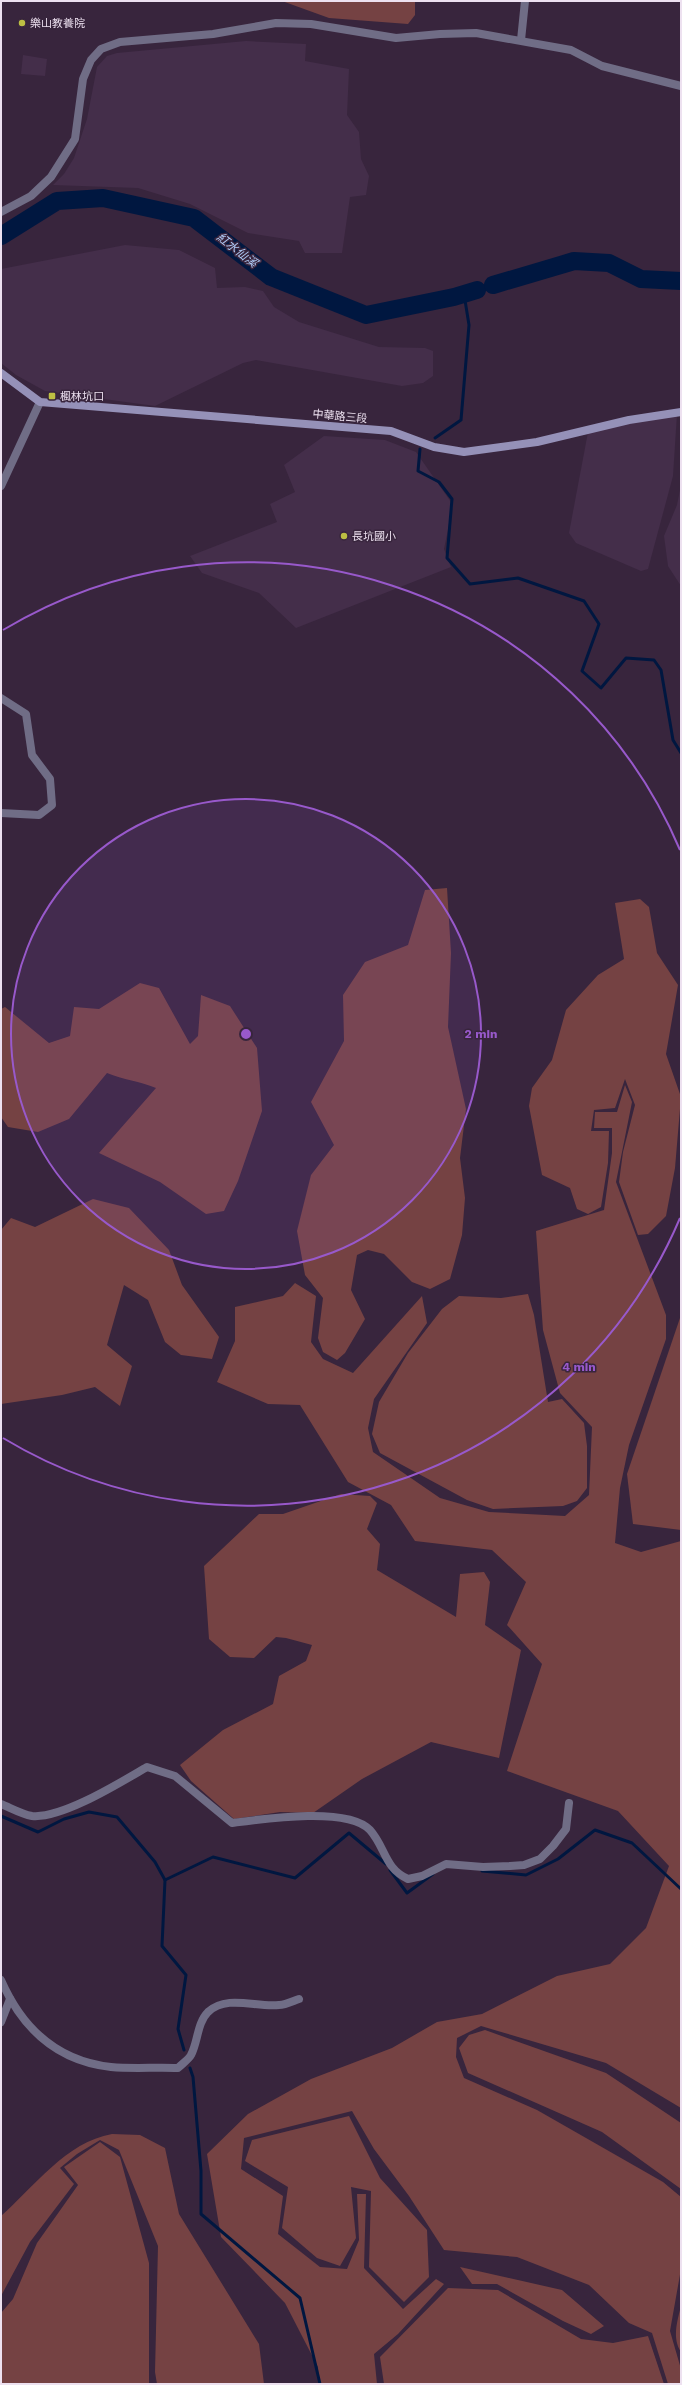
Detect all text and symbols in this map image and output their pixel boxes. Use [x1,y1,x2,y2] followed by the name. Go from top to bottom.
[30,17,85,30] place label: 樂山教養院
[17,18,27,28] marker: 樂山教養院
[214,230,262,272] water label: 紅水仙溪
[60,390,104,403] place label: 楓林坑口
[47,391,57,401] marker: 楓林坑口
[312,408,368,425] street label: 中華路三段
[352,530,396,543] place label: 長坑國小
[339,531,349,541] marker: 長坑國小
[239,1027,253,1041] centre of rings
[465,1027,497,1041] text: 2 min
[562,1360,596,1374] text: 4 min

